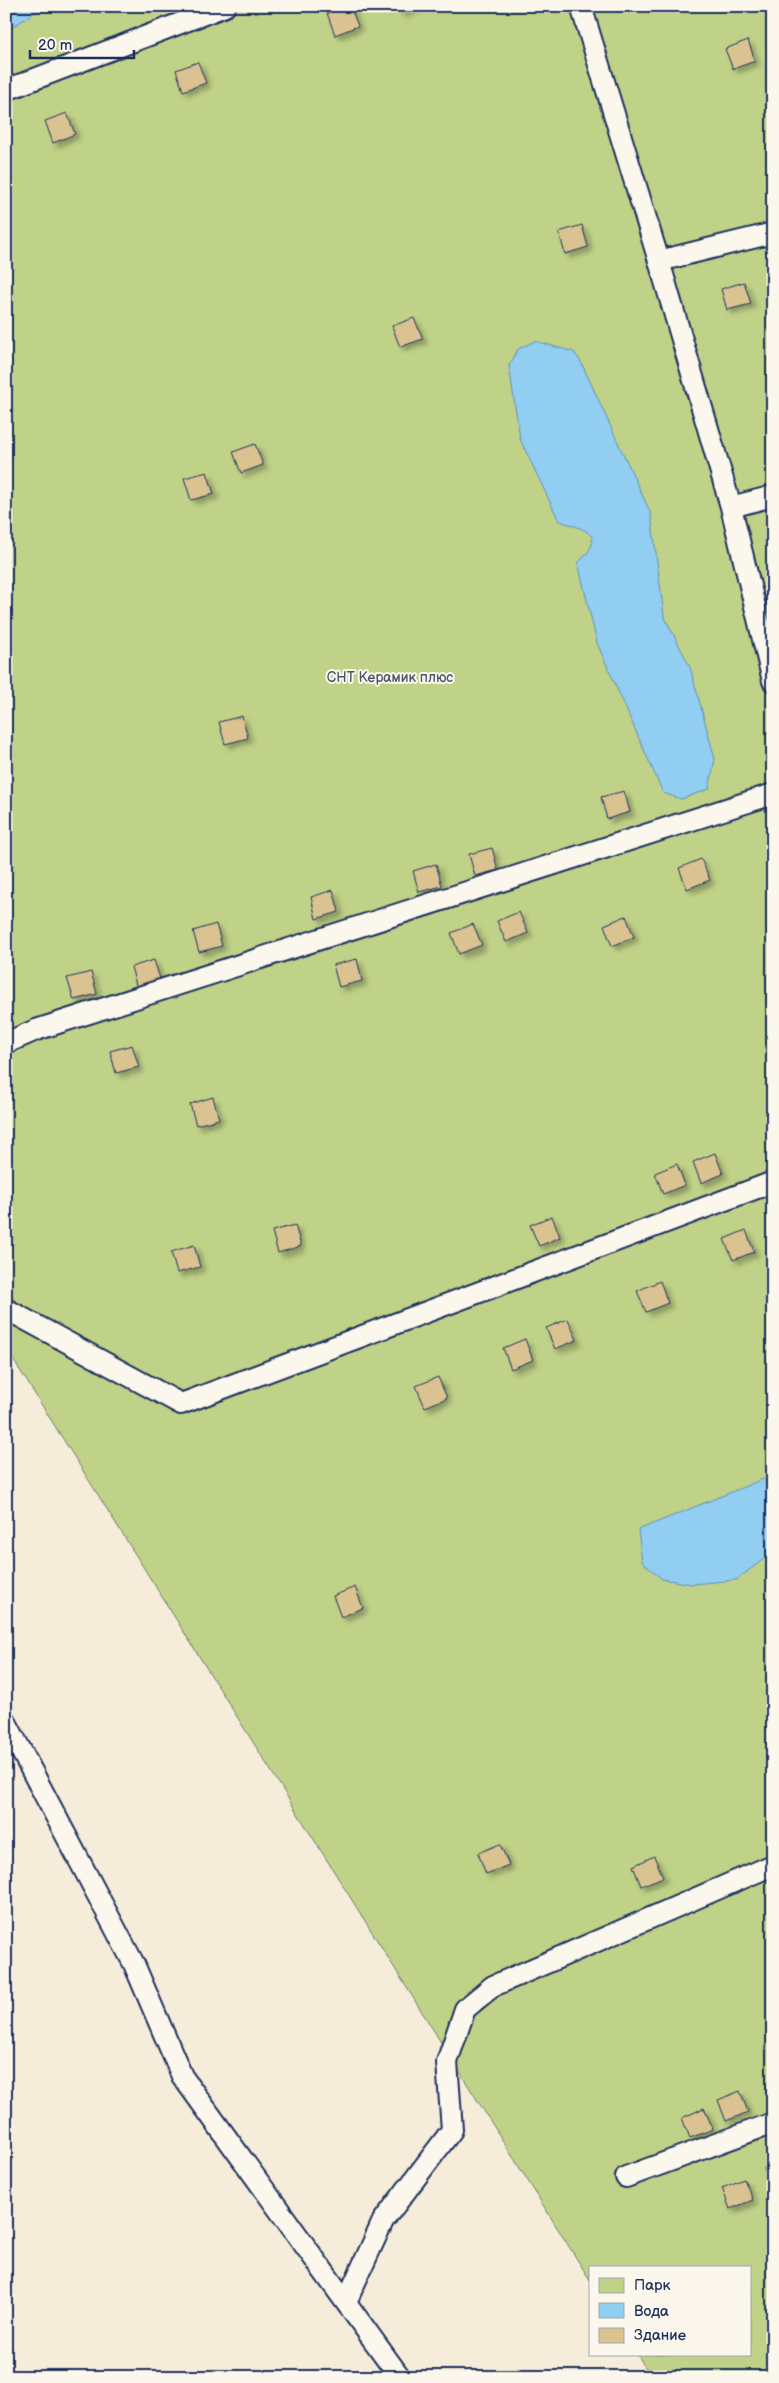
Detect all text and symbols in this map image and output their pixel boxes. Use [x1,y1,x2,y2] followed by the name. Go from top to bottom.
[30,28,134,60] scale bar
[38,36,72,55] text: 20 m
[327,669,453,686] park label: СНТ Керамик плюс
[589,2266,752,2356] legend
[634,2276,671,2295] text: Парк
[634,2302,669,2321] text: Вода
[634,2326,686,2345] text: Здание

